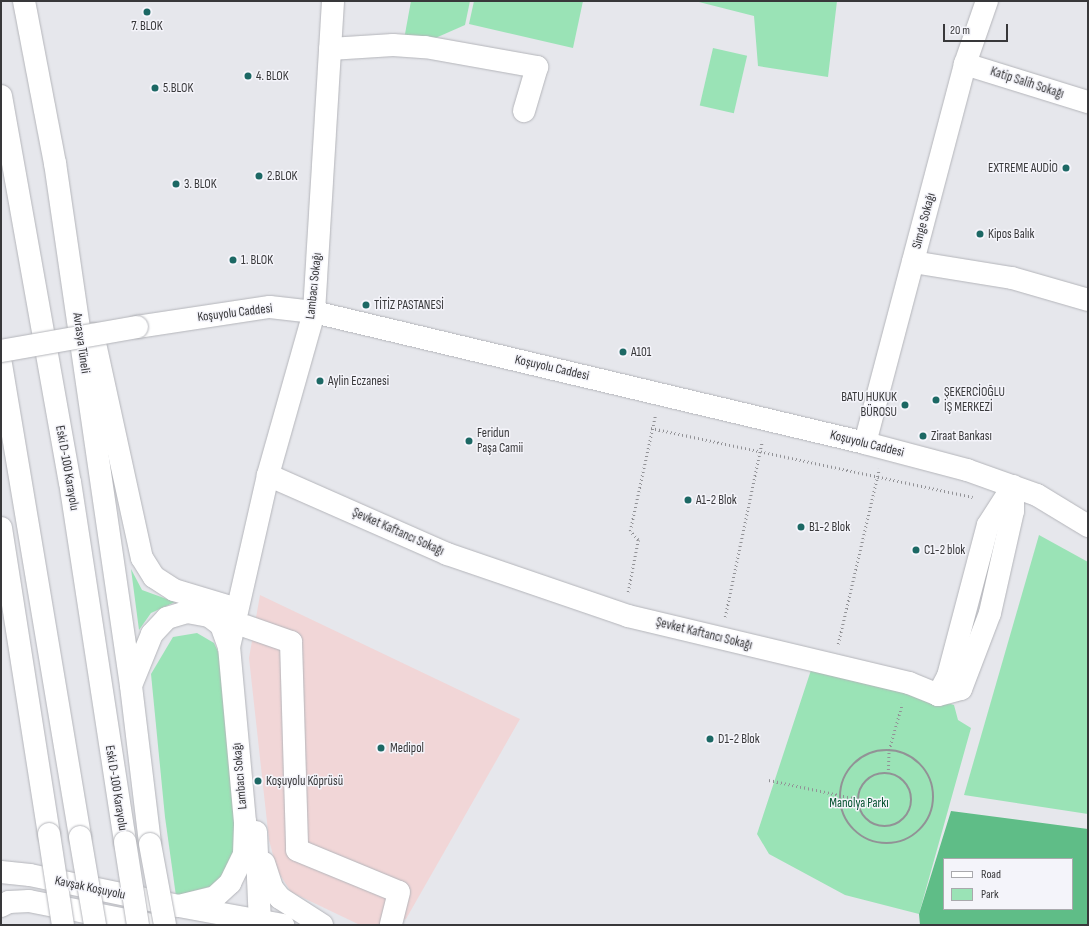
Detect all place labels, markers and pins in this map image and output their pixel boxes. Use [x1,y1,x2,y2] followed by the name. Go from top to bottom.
[142,7,152,17] marker: 7. BLOK
[131,18,163,34] place label: 7. BLOK
[256,68,289,84] place label: 4. BLOK
[243,71,253,81] marker: 4. BLOK
[163,80,193,96] place label: 5.BLOK
[150,83,160,93] marker: 5.BLOK
[988,160,1058,176] place label: EXTREME AUDİO
[1061,163,1071,173] marker: EXTREME AUDİO
[267,168,298,184] place label: 2.BLOK
[254,171,264,181] marker: 2.BLOK
[184,176,217,192] place label: 3. BLOK
[171,179,181,189] marker: 3. BLOK
[988,226,1034,242] place label: Kipos Balık
[975,229,985,239] marker: Kipos Balık
[241,252,273,268] place label: 1. BLOK
[228,255,238,265] marker: 1. BLOK
[374,297,444,313] place label: TİTİZ PASTANESİ
[361,300,371,310] marker: TİTİZ PASTANESİ
[631,344,651,360] place label: A101
[618,347,628,357] marker: A101
[328,373,389,389] place label: Aylin Eczanesi
[315,376,325,386] marker: Aylin Eczanesi
[944,385,1005,416] place label: ŞEKERCİOĞLU İŞ MERKEZİ
[841,390,897,421] place label: BATU HUKUK BÜROSU
[931,395,941,405] marker: ŞEKERCİOĞLU İŞ MERKEZİ
[900,400,910,410] marker: BATU HUKUK BÜROSU
[477,426,523,457] place label: Feridun Paşa Camii
[931,428,992,444] place label: Ziraat Bankası
[918,431,928,441] marker: Ziraat Bankası
[464,436,474,446] marker: Feridun Paşa Camii
[696,492,737,508] place label: A1-2 Blok
[683,495,693,505] marker: A1-2 Blok
[809,519,850,535] place label: B1-2 Blok
[796,522,806,532] marker: B1-2 Blok
[924,542,965,558] place label: C1-2 blok
[911,545,921,555] marker: C1-2 blok
[718,731,760,747] place label: D1-2 Blok
[705,734,715,744] marker: D1-2 Blok
[390,740,424,756] place label: Medipol
[375,742,387,754] marker: Medipol
[266,773,343,789] place label: Koşuyolu Köprüsü
[253,776,263,786] marker: Koşuyolu Köprüsü

